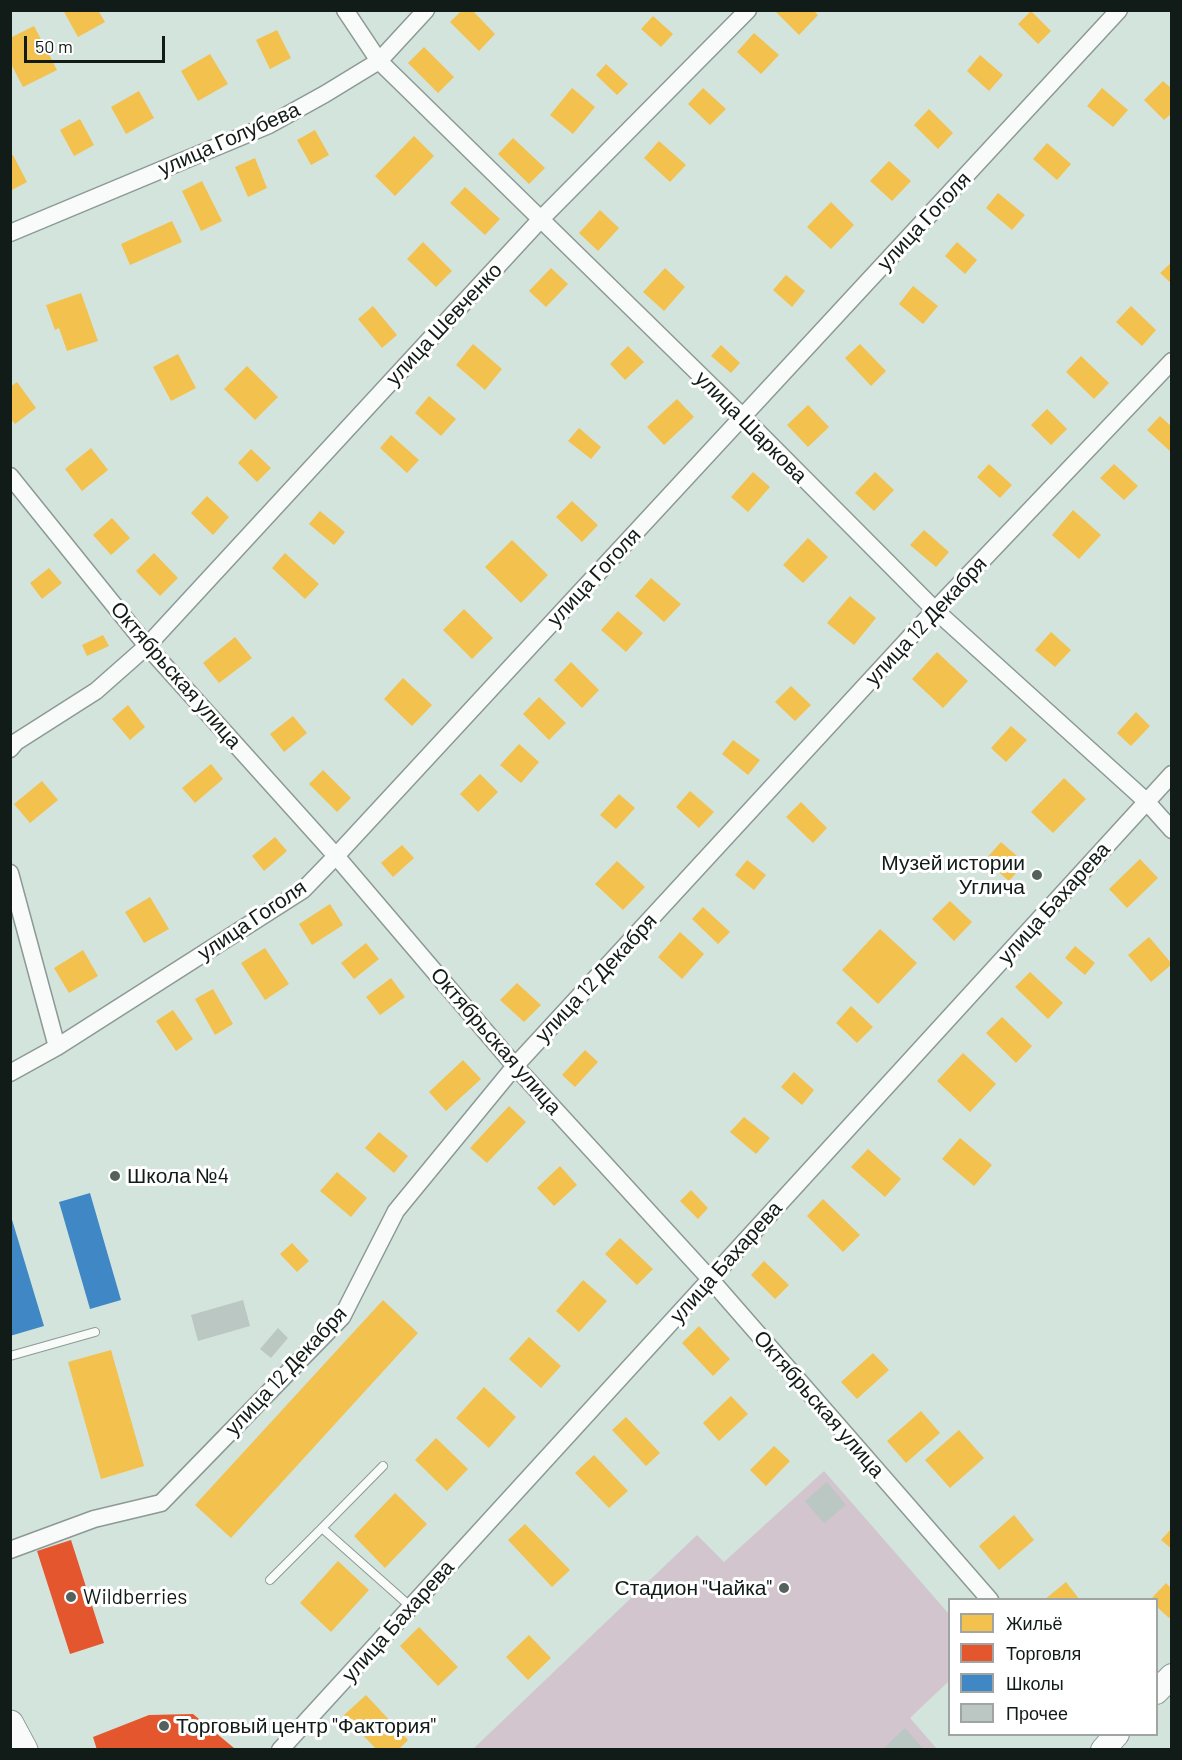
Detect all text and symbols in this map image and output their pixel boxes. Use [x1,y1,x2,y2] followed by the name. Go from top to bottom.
[27,24,168,62] scale bar
[35,35,73,57] text: 50 m
[154,97,304,181] street label: улица Голубева
[872,166,976,276] street label: улица Гоголя
[381,257,507,391] street label: улица Шевченко
[690,366,812,488] street label: улица Шаркова
[542,522,646,632] street label: улица Гоголя
[860,551,992,691] street label: улица 12 Декабря
[105,596,247,754] street label: Октябрьская улица
[993,837,1115,969] street label: улица Бахарева
[881,850,1025,900] place label: Музей истории Углича
[1030,868,1044,882] marker: Музей истории Углича
[193,874,311,966] street label: улица Гоголя
[530,908,662,1048] street label: улица 12 Декабря
[425,962,567,1120] street label: Октябрьская улица
[127,1163,229,1189] place label: Школа №4
[108,1169,122,1183] marker: Школа №4
[665,1196,787,1328] street label: улица Бахарева
[220,1301,352,1441] street label: улица 12 Декабря
[748,1325,890,1483] street label: Октябрьская улица
[337,1555,459,1687] street label: улица Бахарева
[615,1575,772,1601] place label: Стадион "Чайка"
[777,1581,791,1595] marker: Стадион "Чайка"
[83,1584,187,1610] place label: Wildberries
[64,1590,78,1604] marker: Wildberries
[948,1598,1158,1736] legend
[1006,1612,1063,1634] text: Жильё
[1006,1642,1081,1664] text: Торговля
[1006,1672,1064,1694] text: Школы
[1006,1702,1068,1724] text: Прочее
[176,1713,436,1739] place label: Торговый центр "Фактория"
[157,1719,171,1733] marker: Торговый центр "Фактория"

